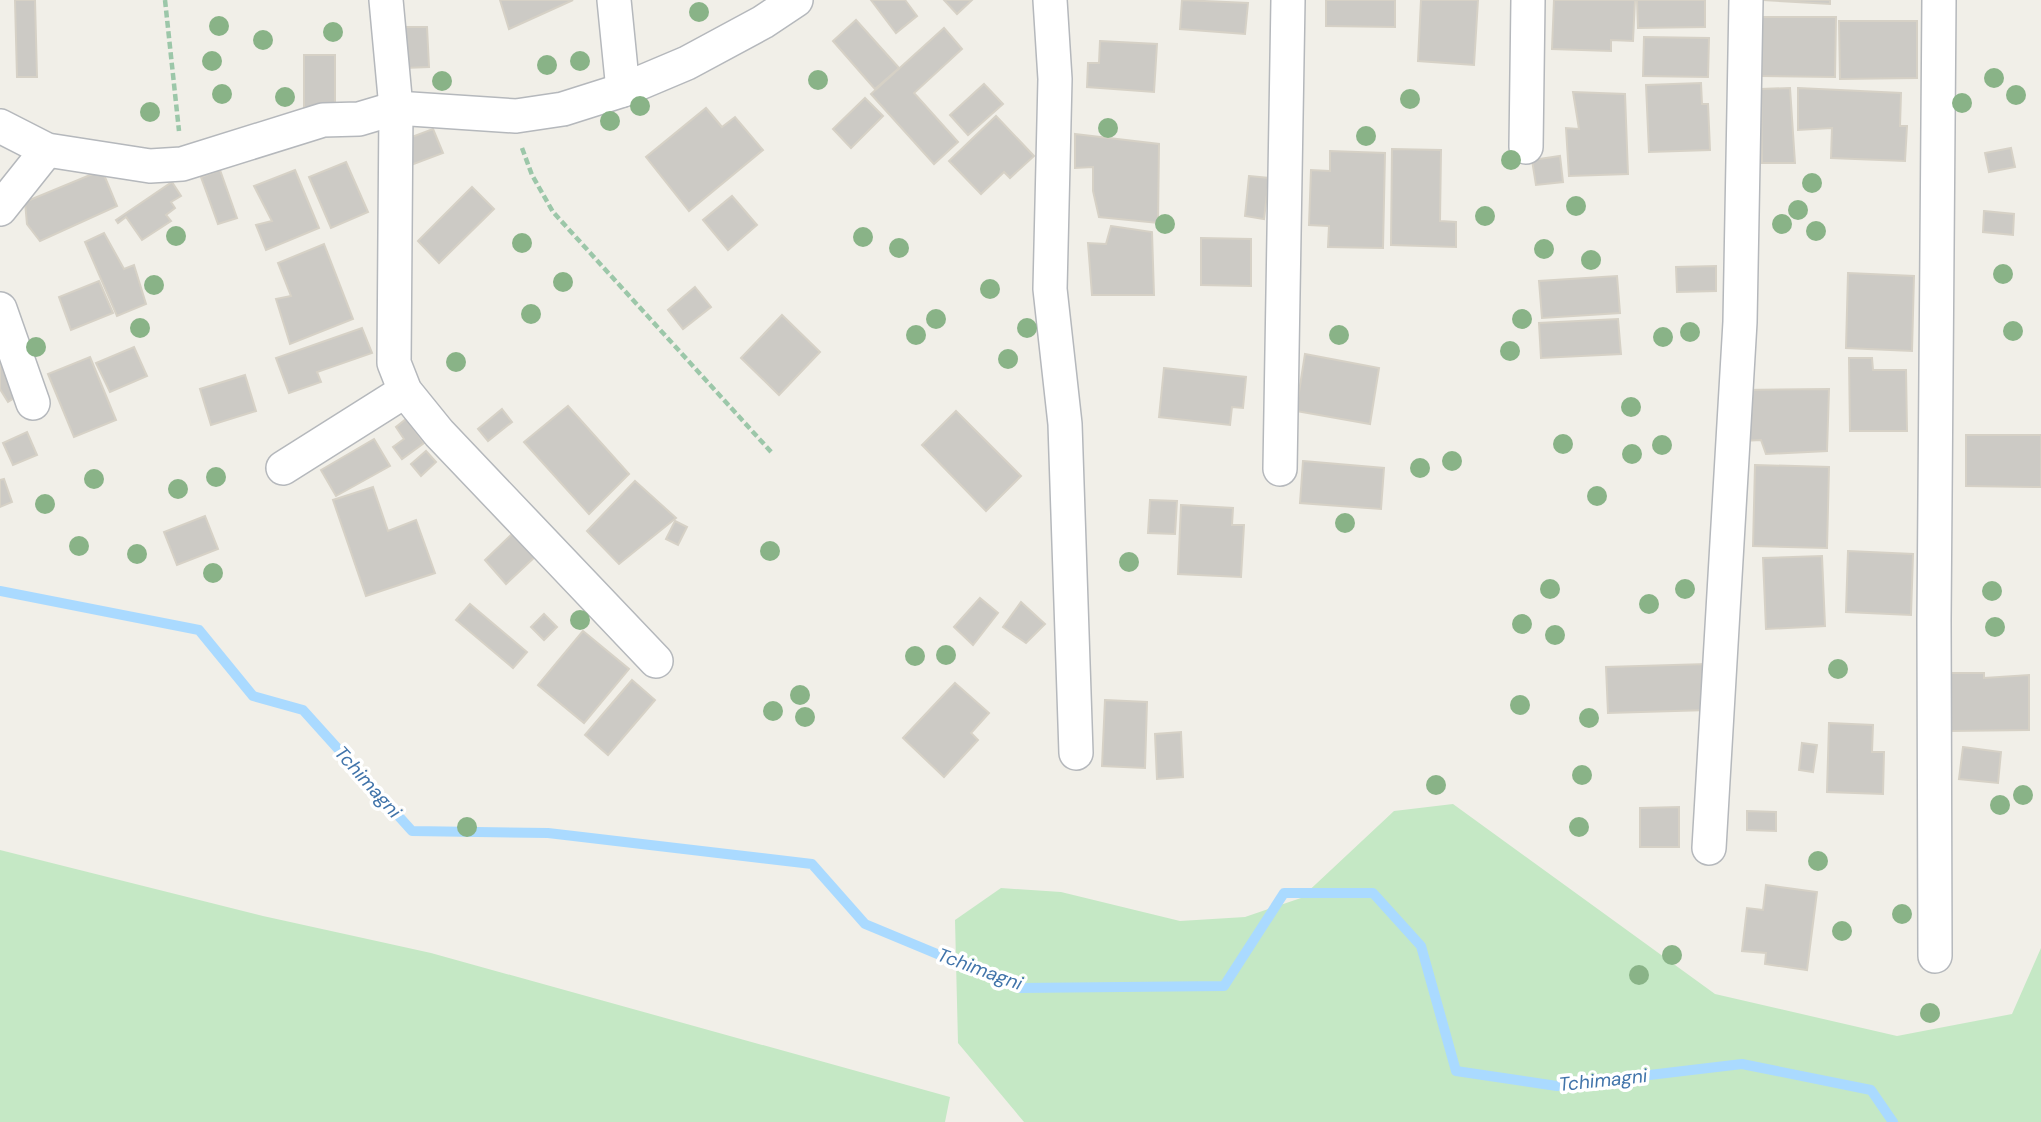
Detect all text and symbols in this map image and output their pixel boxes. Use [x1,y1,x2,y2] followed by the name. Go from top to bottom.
[329,741,407,824] water label: Tchimagni
[934,942,1026,996] water label: Tchimagni
[1558,1063,1649,1097] water label: Tchimagni

